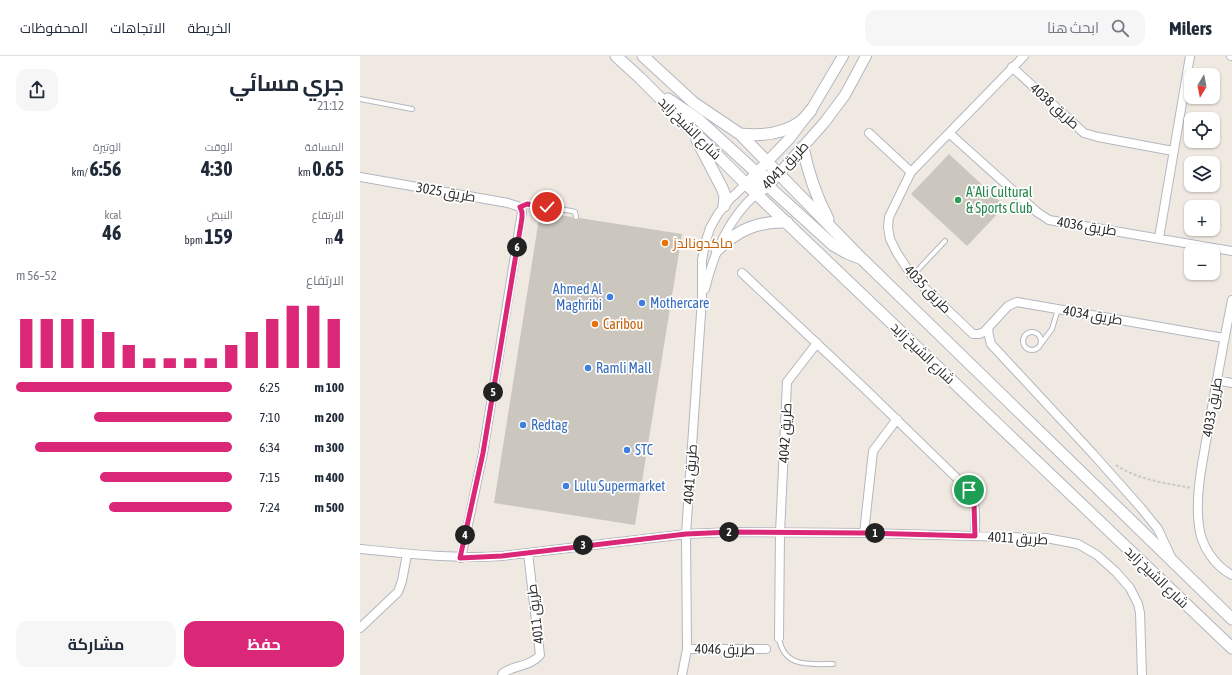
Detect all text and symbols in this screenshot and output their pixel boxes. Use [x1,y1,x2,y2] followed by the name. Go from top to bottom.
[865,10,1145,46] search box
[1109,17,1131,39] icon: search
[1169,17,1212,39] text: Milers
[1047,19,1099,36] text: ابحث هنا
[20,20,88,36] text: المحفوظات
[110,20,166,36] text: الاتجاهات
[188,20,231,36] text: الخريطة
[1184,68,1220,104] north arrow
[1184,68,1220,280] map controls
[16,69,58,111] button: share
[229,70,344,96] text: جري مسائي
[1027,80,1083,133] street label: طريق 4038
[655,93,725,163] street label: شارع الشيخ زايد
[317,98,344,113] text: 21:12
[1184,112,1220,148] button: locate
[758,138,812,193] street label: طريق 4041
[93,141,121,153] text: الوتيرة
[205,141,233,153] text: الوقت
[305,141,344,153] text: المسافة
[1184,156,1220,192] button: layers
[90,157,121,180] text: 6:56
[201,157,233,180] text: 4:30
[312,157,344,180] text: 0.65
[72,166,90,178] text: /km
[298,166,312,178] text: km
[415,179,477,206] street label: طريق 3025
[966,184,1033,216] place label: A'Ali Cultural & Sports Club
[530,190,564,224] pin
[953,195,963,205] marker: A'Ali Cultural & Sports Club
[536,196,558,218] icon: check
[1184,200,1220,236] button: +
[105,209,121,221] text: kcal
[207,209,233,221] text: النبض
[312,209,344,221] text: الارتفاع
[1056,213,1118,240] street label: طريق 4036
[103,221,121,244] text: 46
[204,225,233,248] text: 159
[335,225,344,248] text: 4
[185,234,204,246] text: bpm
[325,234,335,246] text: m
[672,235,733,251] place label: ماكدونالدز
[507,237,527,257] pin: 6
[660,238,670,248] marker: ماكدونالدز
[514,241,520,253] text: 6
[1184,244,1220,280] button: −
[901,262,955,317] street label: طريق 4035
[16,268,57,283] text: 52–56 m
[306,273,344,288] text: الارتفاع
[553,281,602,313] place label: Ahmed Al Maghribi
[605,292,615,302] marker: Ahmed Al Maghribi
[650,295,709,311] place label: Mothercare
[637,298,647,308] marker: Mothercare
[1062,302,1124,329] street label: طريق 4034
[603,316,643,332] place label: Caribou
[590,319,600,329] marker: Caribou
[887,319,958,388] street label: شارع الشيخ زايد
[596,360,652,376] place label: Ramli Mall
[583,363,593,373] marker: Ramli Mall
[1199,376,1226,438] street label: طريق 4033
[259,380,280,395] text: 6:25
[315,380,344,395] text: 100 m
[483,382,503,402] pin: 5
[490,386,496,398] text: 5
[775,402,796,464] street label: طريق 4042
[259,410,280,425] text: 7:10
[315,410,344,425] text: 200 m
[531,417,567,433] place label: Redtag
[518,420,528,430] marker: Redtag
[259,440,280,455] text: 6:34
[315,440,344,455] text: 300 m
[635,442,654,458] place label: STC
[680,443,701,505] street label: طريق 4041
[622,445,632,455] marker: STC
[259,470,280,485] text: 7:15
[315,470,344,485] text: 400 m
[952,473,986,507] pin
[574,478,665,494] place label: Lulu Supermarket
[958,479,980,501] icon: arrive
[561,481,571,491] marker: Lulu Supermarket
[259,500,280,515] text: 7:24
[315,500,344,515] text: 500 m
[719,522,739,542] pin: 2
[865,523,885,543] pin: 1
[455,525,475,545] pin: 4
[726,526,732,538] text: 2
[872,527,878,539] text: 1
[987,528,1049,549] street label: طريق 4011
[462,529,468,541] text: 4
[573,535,593,555] pin: 3
[580,539,586,551] text: 3
[1121,543,1192,612] street label: شارع الشيخ زايد
[523,583,548,645] street label: طريق 4011
[16,621,176,667] button: مشاركة
[184,621,344,667] button: حفظ
[695,640,755,659] street label: طريق 4046

